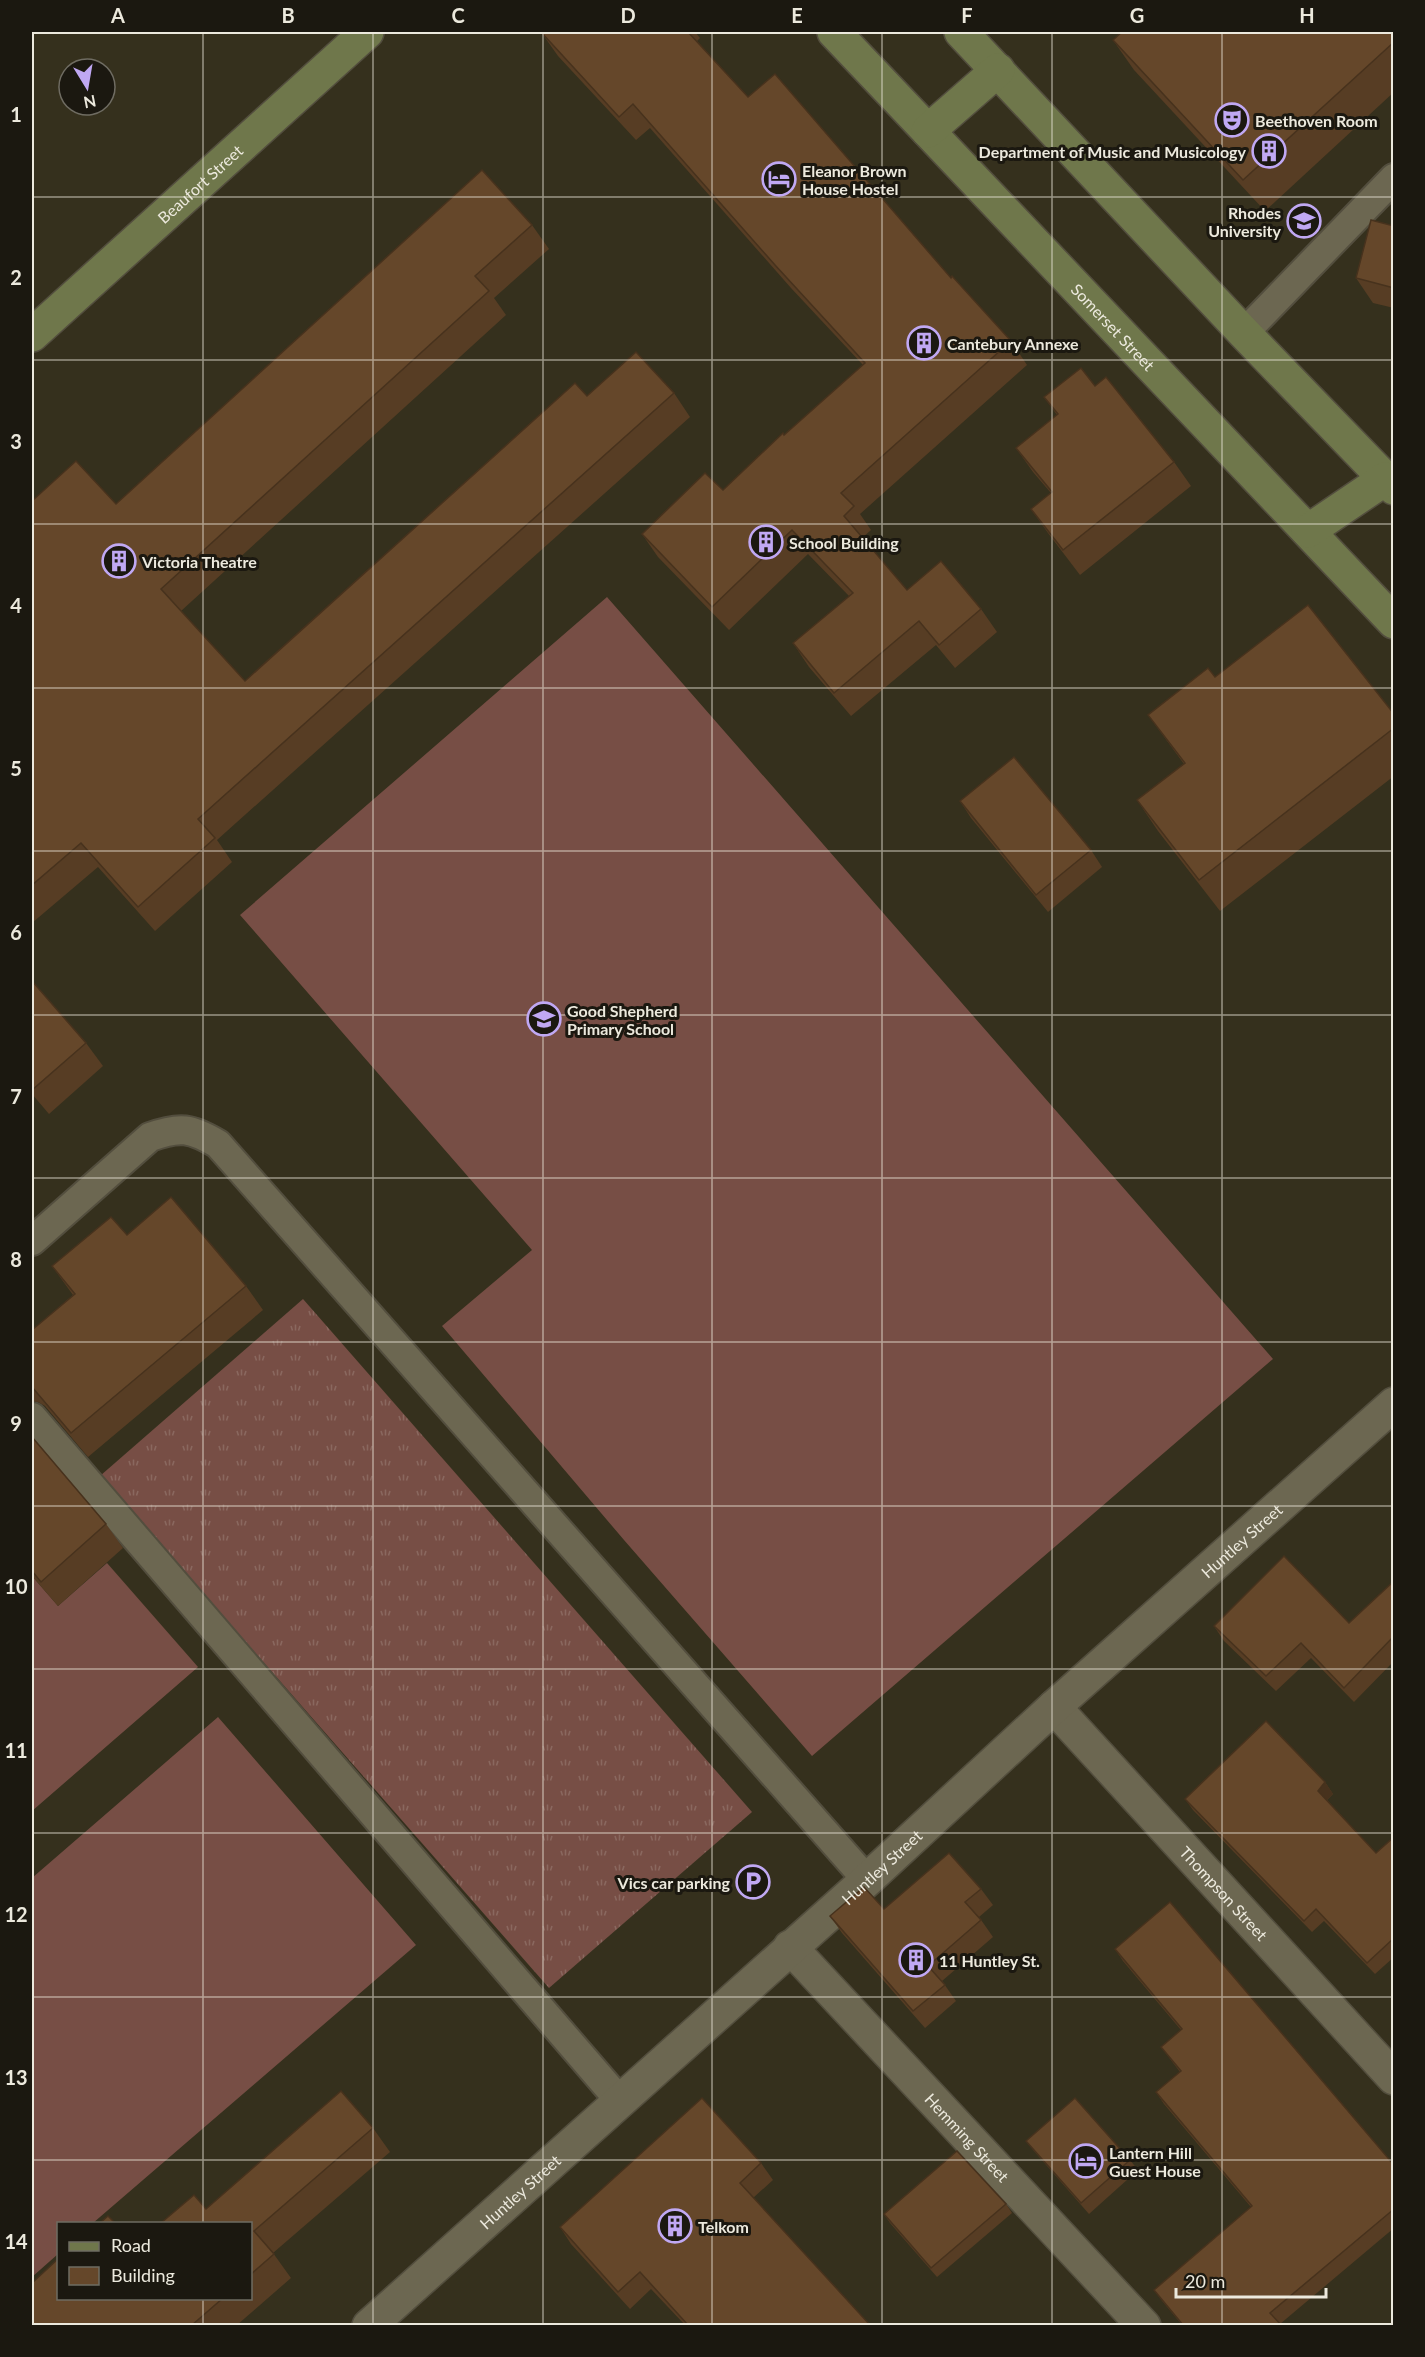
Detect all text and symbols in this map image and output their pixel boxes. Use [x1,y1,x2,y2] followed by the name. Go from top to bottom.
[110,3,125,27] text: A
[281,3,295,27] text: B
[451,3,465,27] text: C
[620,3,636,27] text: D
[791,3,803,27] text: E
[961,3,973,27] text: F
[1130,3,1144,27] text: G
[1299,3,1315,27] text: H
[57,57,117,117] north arrow
[82,92,98,113] text: N
[10,102,22,126] text: 1
[1214,102,1250,138] theatre icon: Beethoven Room
[1255,111,1378,130] place label: Beethoven Room
[1251,133,1287,169] building icon: Department of Music and Musicology
[153,140,246,227] street label: Beaufort Street
[979,142,1247,161] place label: Department of Music and Musicology
[761,161,797,197] hotel icon: Eleanor Brown House Hostel
[802,161,907,198] place label: Eleanor Brown House Hostel
[1208,203,1282,240] place label: Rhodes University
[1286,203,1322,239] school or university icon: Rhodes University
[10,265,22,289] text: 2
[1068,279,1159,374] street label: Somerset Street
[906,325,942,361] building icon: Cantebury Annexe
[947,334,1079,353] place label: Cantebury Annexe
[10,429,22,453] text: 3
[748,524,784,560] building icon: School Building
[789,533,899,552] place label: School Building
[101,543,137,579] building icon: Victoria Theatre
[141,552,257,571] place label: Victoria Theatre
[10,593,22,617] text: 4
[10,756,22,780] text: 5
[10,920,22,944] text: 6
[526,1001,562,1037] school or university icon: Good Shepherd Primary School
[567,1001,678,1038] place label: Good Shepherd Primary School
[10,1084,22,1108] text: 7
[10,1247,22,1271] text: 8
[10,1411,22,1435] text: 9
[1197,1499,1286,1581] street label: Huntley Street
[4,1574,28,1598] text: 10
[4,1738,28,1762] text: 11
[837,1825,925,1908] street label: Huntley Street
[1176,1842,1272,1944] street label: Thompson Street
[735,1864,771,1900] parking icon: Vics car parking
[617,1873,731,1892] place label: Vics car parking
[4,1902,28,1926] text: 12
[898,1942,934,1978] building icon: 11 Huntley St.
[939,1951,1040,1970] place label: 11 Huntley St.
[4,2065,28,2089] text: 13
[922,2089,1014,2185] street label: Hemming Street
[1068,2143,1104,2179] hotel icon: Lantern Hill Guest House
[1109,2143,1201,2180] place label: Lantern Hill Guest House
[475,2150,564,2232] street label: Huntley Street
[657,2208,693,2244] building icon: Telkom
[698,2217,749,2236] place label: Telkom
[57,2222,252,2300] legend
[4,2229,28,2253] text: 14
[111,2234,151,2256] text: Road
[1176,2261,1326,2299] scale bar
[111,2264,175,2286] text: Building
[1185,2270,1225,2292] text: 20 m

